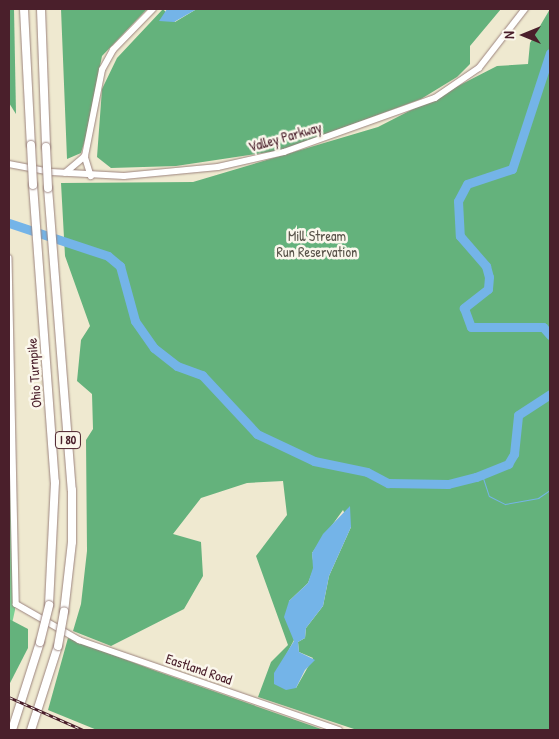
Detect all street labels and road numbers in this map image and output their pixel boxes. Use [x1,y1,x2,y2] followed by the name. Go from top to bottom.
[246,119,324,155] street label: Valley Parkway
[23,337,45,409] street label: Ohio Turnpike
[54,430,82,450] road number: I 80
[164,650,234,688] street label: Eastland Road

